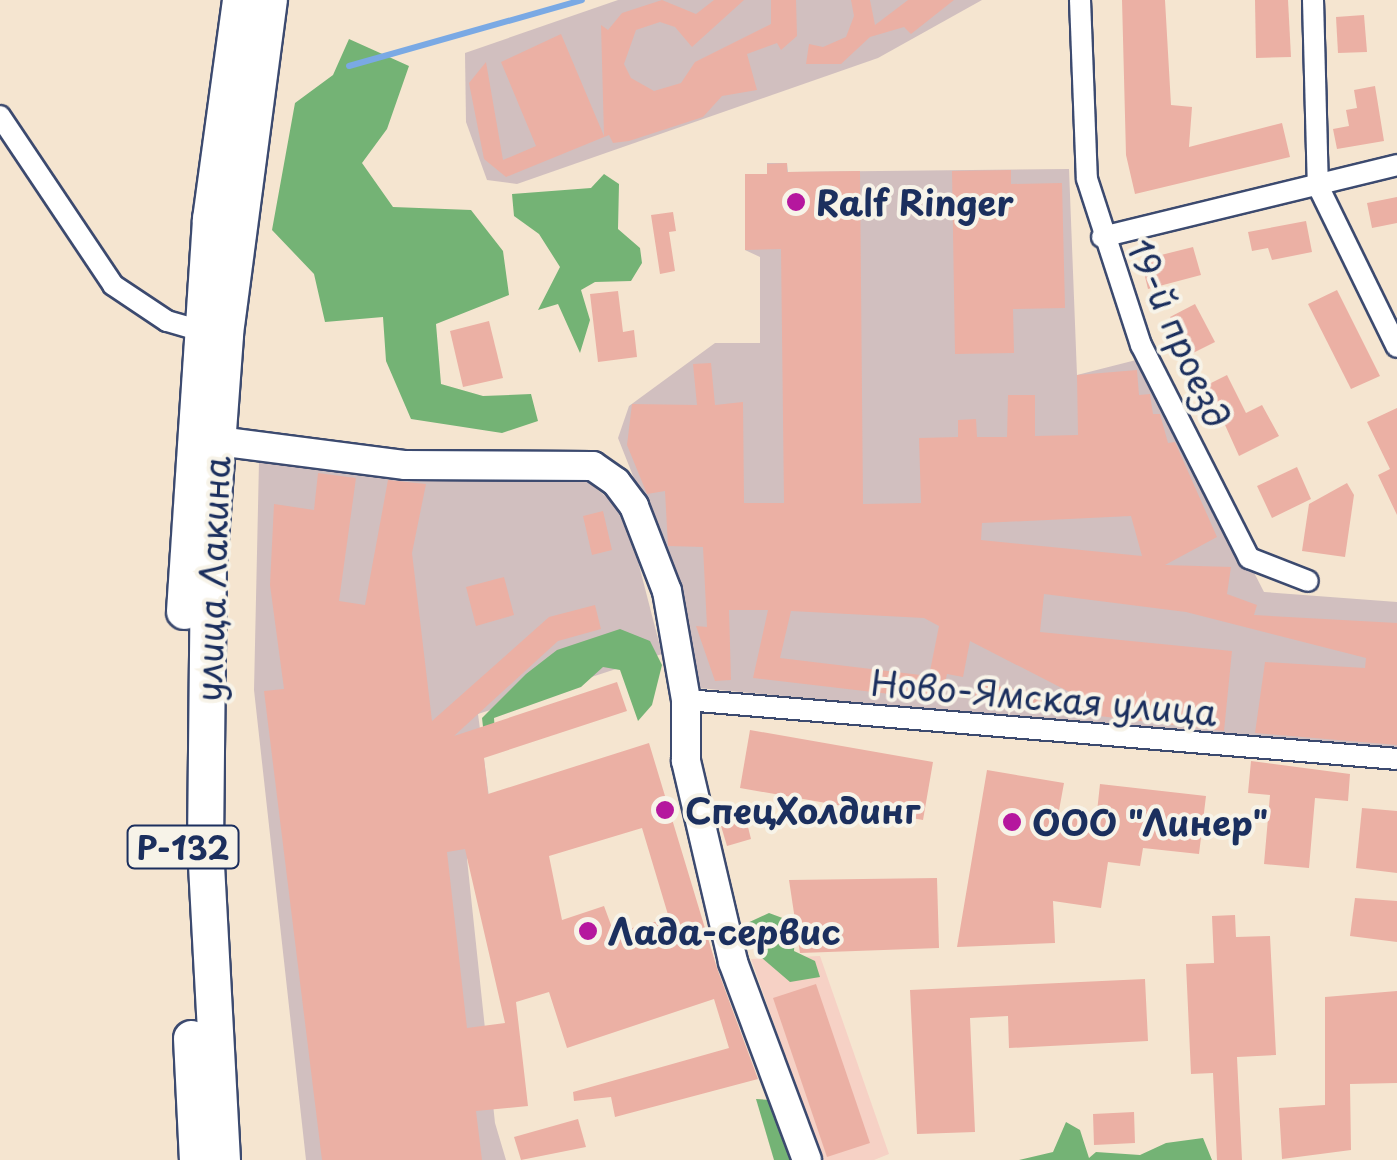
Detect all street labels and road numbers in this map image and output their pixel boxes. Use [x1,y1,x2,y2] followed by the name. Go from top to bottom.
[1119,232,1239,434] street label: 19-й проезд
[187,455,237,703] street label: улица Лакина
[868,661,1220,733] street label: Ново-Ямская улица
[126,820,240,874] road number: Р-132

